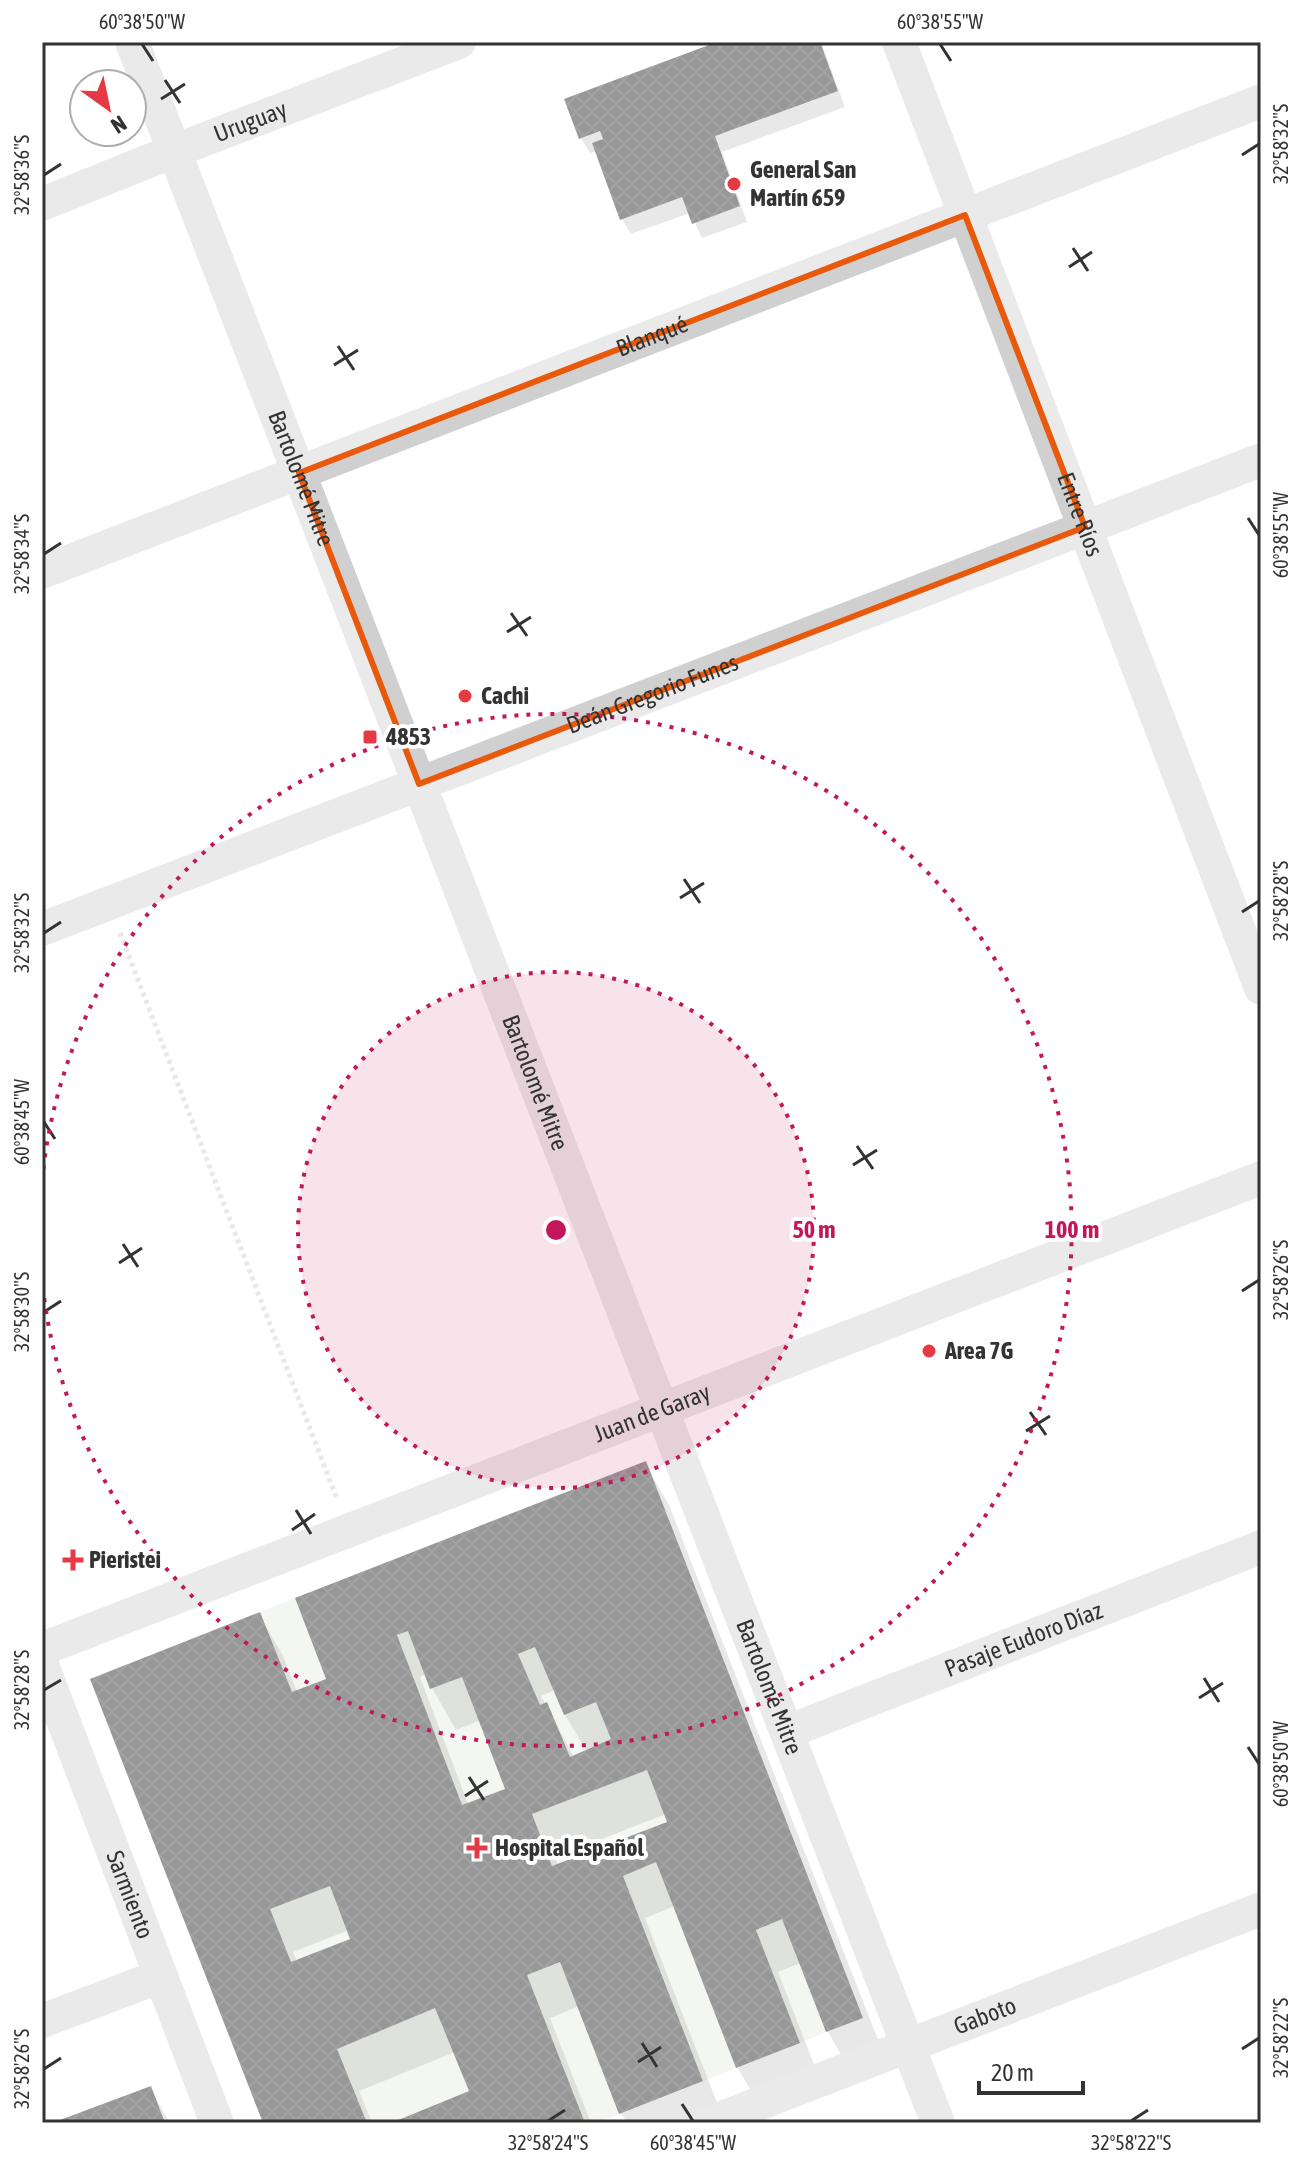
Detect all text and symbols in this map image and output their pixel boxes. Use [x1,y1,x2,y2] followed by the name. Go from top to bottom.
[99,10,186,33] text: 60°38'50"W
[897,10,984,33] text: 60°38'55"W
[68,68,148,148] north arrow
[210,95,291,147] street label: Uruguay
[1269,104,1292,184] text: 32°58'32"S
[106,110,131,139] text: N
[10,135,33,215] text: 32°58'36"S
[750,156,856,211] place label: General San Martín 659
[725,175,743,193] marker: General San Martín 659
[612,310,691,362] street label: Blanqué
[263,407,340,550] street label: Bartolomé Mitre
[1052,469,1109,560] street label: Entre Ríos
[1269,491,1292,578] text: 60°38'55"W
[10,514,33,594] text: 32°58'34"S
[563,648,742,739] street label: Deán Gregorio Funes
[481,682,529,709] place label: Cachi
[456,687,474,705] marker: Cachi
[385,723,431,750] place label: 4853
[361,728,379,746] marker: 4853
[1269,861,1292,941] text: 32°58'28"S
[10,893,33,973] text: 32°58'32"S
[497,1011,574,1154] street label: Bartolomé Mitre
[10,1078,33,1165] text: 60°38'45"W
[542,1216,570,1244] centre of rings
[792,1216,836,1243] text: 50 m
[1045,1216,1099,1243] text: 100 m
[1269,1240,1292,1320] text: 32°58'26"S
[10,1272,33,1352] text: 32°58'30"S
[944,1337,1013,1364] place label: Area 7G
[920,1342,938,1360] marker: Area 7G
[590,1378,714,1448] street label: Juan de Garay
[89,1546,161,1573] place label: Pieristei
[64,1551,82,1569] marker: Pieristei
[941,1596,1106,1682] street label: Pasaje Eudoro Díaz
[731,1615,808,1758] street label: Bartolomé Mitre
[10,1650,33,1730] text: 32°58'28"S
[1269,1720,1292,1807] text: 60°38'50"W
[495,1834,644,1861] place label: Hospital Español
[466,1837,488,1859] marker: Hospital Español
[101,1847,159,1942] street label: Sarmiento
[950,1991,1020,2040] street label: Gaboto
[1269,1998,1292,2078] text: 32°58'22"S
[10,2029,33,2109] text: 32°58'26"S
[979,2045,1083,2095] scale bar
[991,2059,1034,2086] text: 20 m
[508,2131,588,2154] text: 32°58'24"S
[650,2131,737,2154] text: 60°38'45"W
[1091,2131,1171,2154] text: 32°58'22"S

